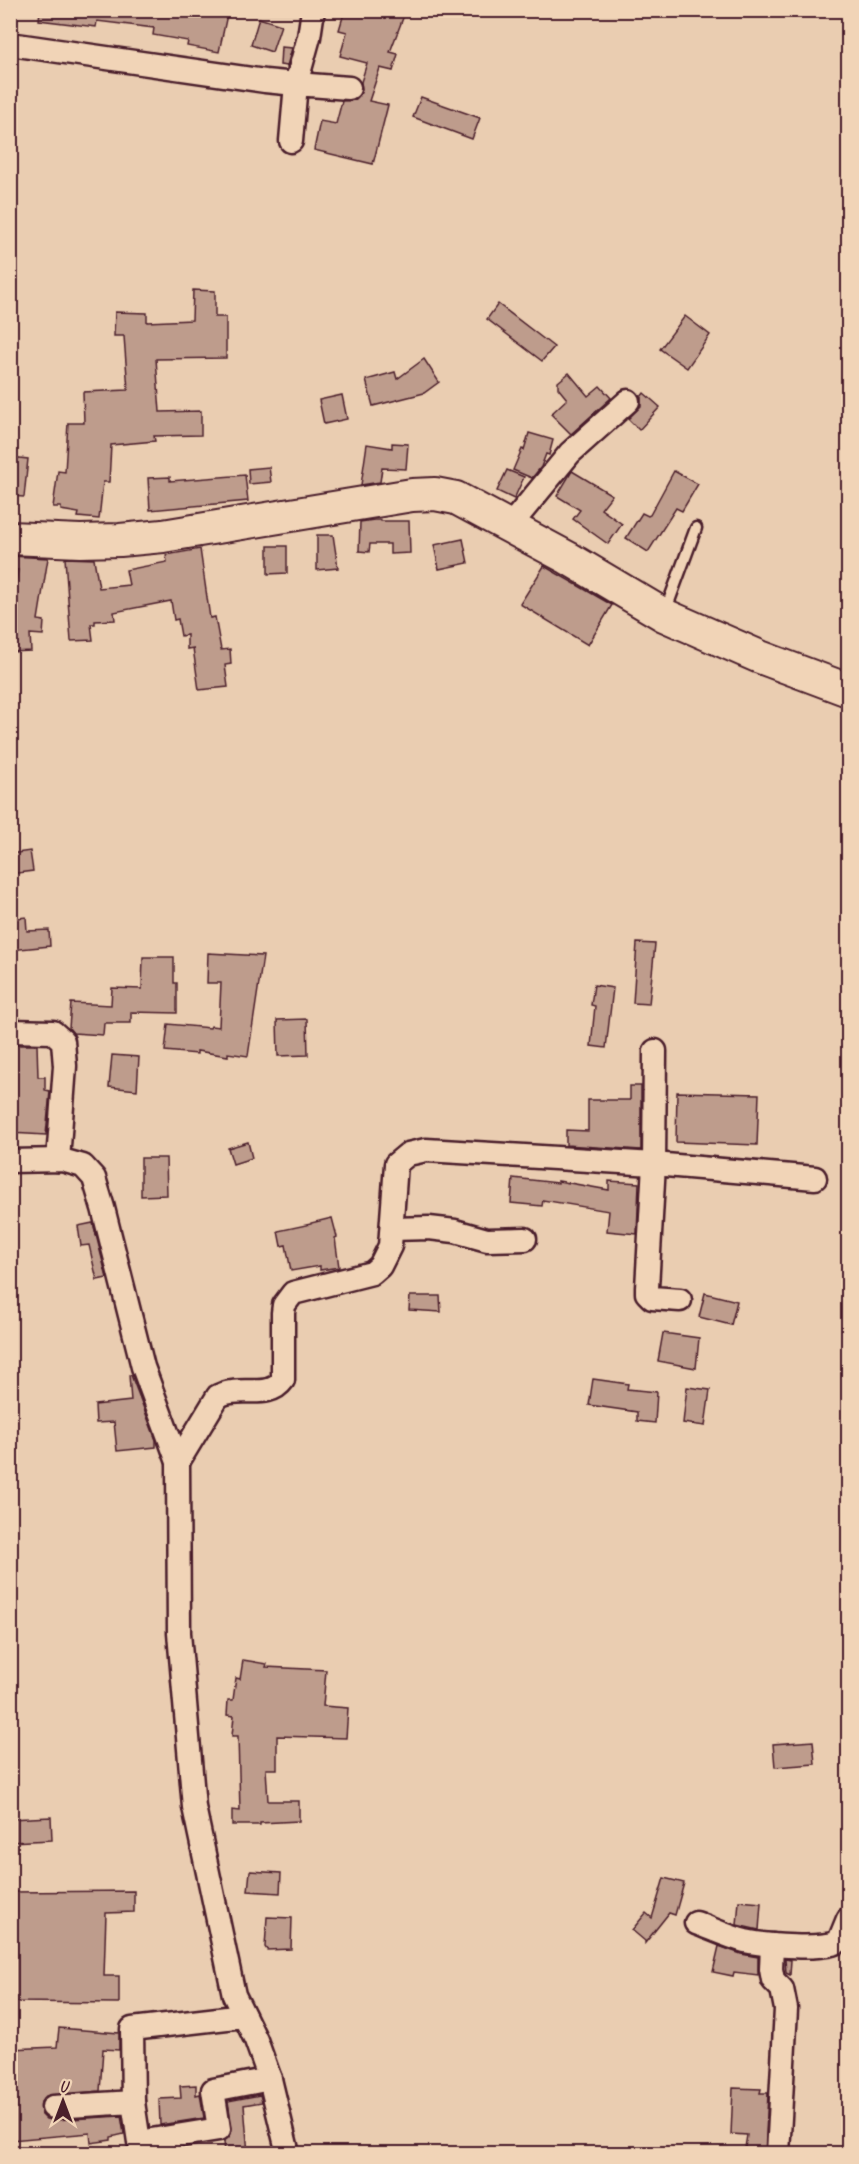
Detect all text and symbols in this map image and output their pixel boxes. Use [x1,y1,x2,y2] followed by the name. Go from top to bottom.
[33,2071,93,2131] north arrow
[59,2077,70,2097] text: U

